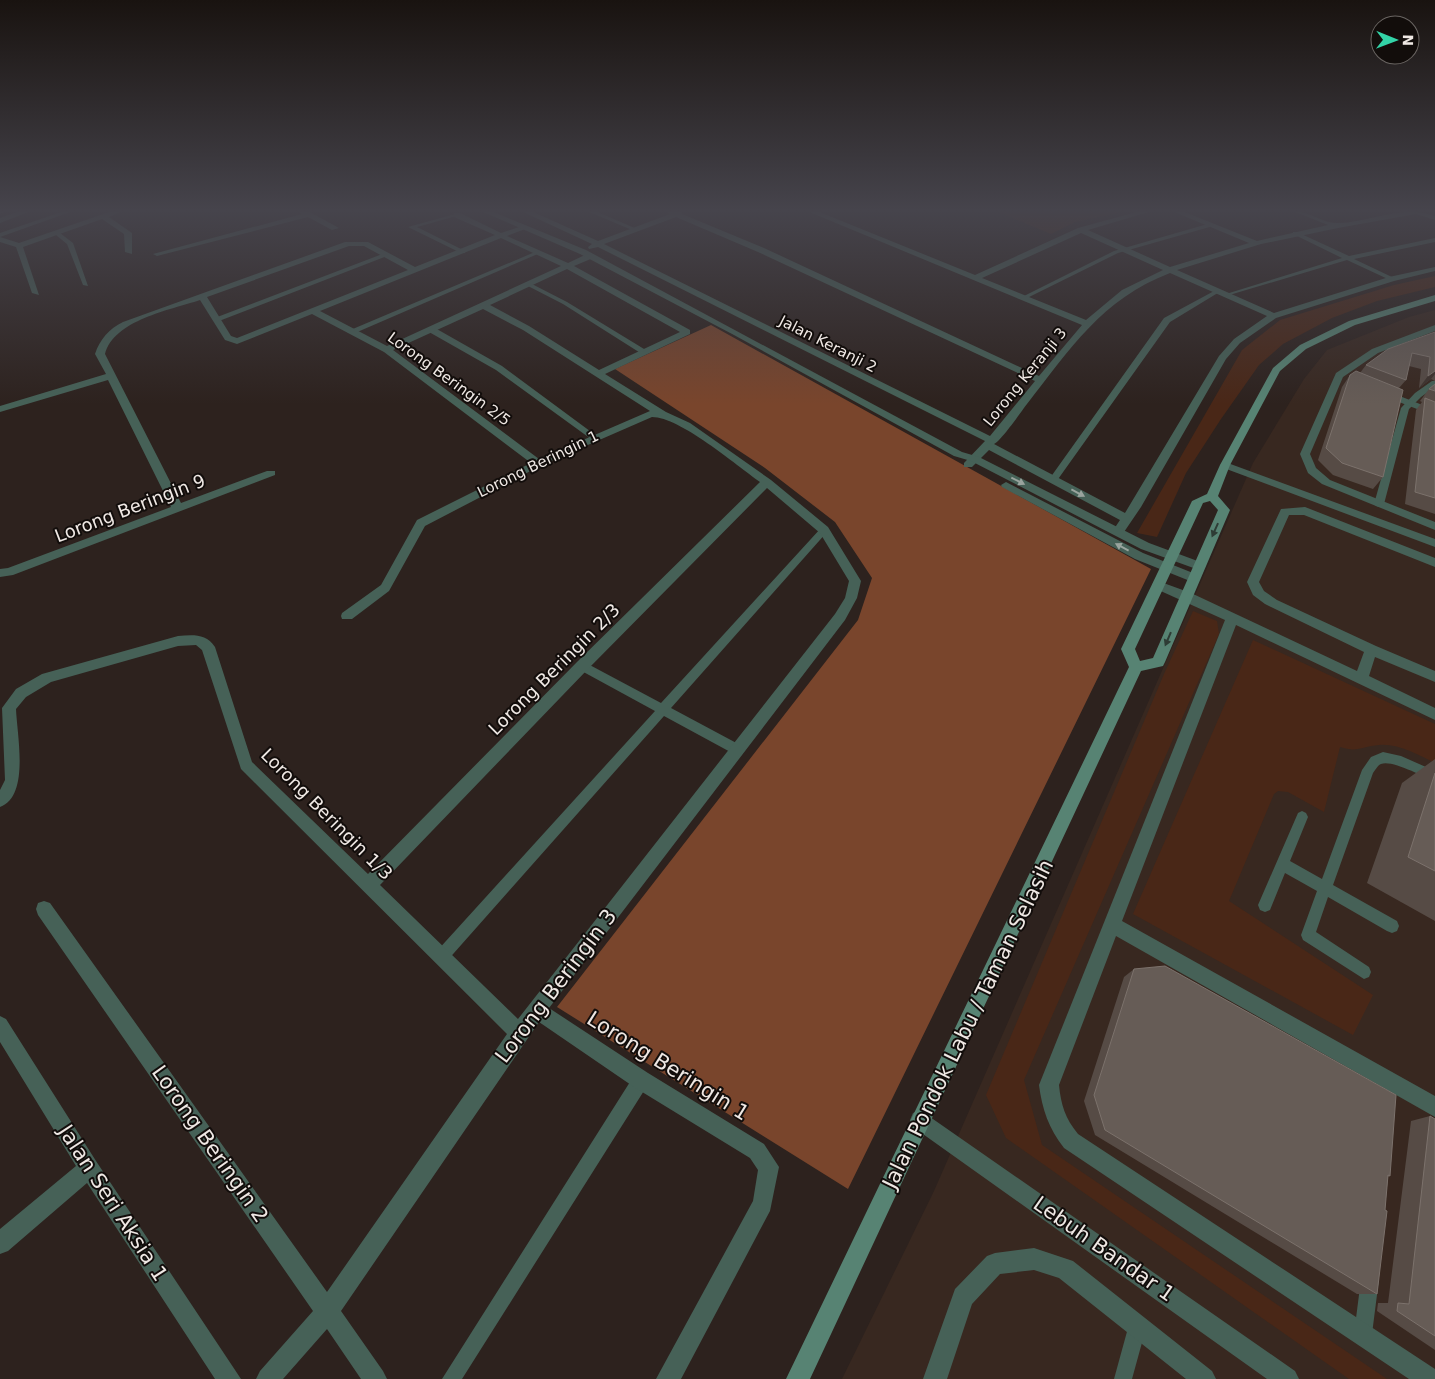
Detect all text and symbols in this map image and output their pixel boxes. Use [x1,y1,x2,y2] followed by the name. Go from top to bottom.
[1370,15,1420,65] north arrow
[1400,34,1416,46] text: N
[775,311,880,376] street label: Jalan Keranji 2
[980,324,1070,430] street label: Lorong Keranji 3
[384,328,514,430] street label: Lorong Beringin 2/5
[474,427,602,501] street label: Lorong Beringin 1
[52,470,208,546] street label: Lorong Beringin 9
[1011,477,1026,485] one-way arrow
[1071,489,1085,498] one-way arrow
[1211,523,1219,537] one-way arrow
[1115,543,1129,551] one-way arrow
[484,599,624,739] street label: Lorong Beringin 2/3
[1163,632,1171,646] one-way arrow
[257,744,397,884] street label: Lorong Beringin 1/3
[877,856,1058,1194] street label: Jalan Pondok Labu / Taman Selasih
[490,904,622,1068] street label: Lorong Beringin 3
[583,1007,753,1125] street label: Lorong Beringin 1
[147,1061,273,1227] street label: Lorong Beringin 2
[52,1119,172,1286] street label: Jalan Seri Aksia 1
[1029,1191,1179,1307] street label: Lebuh Bandar 1

